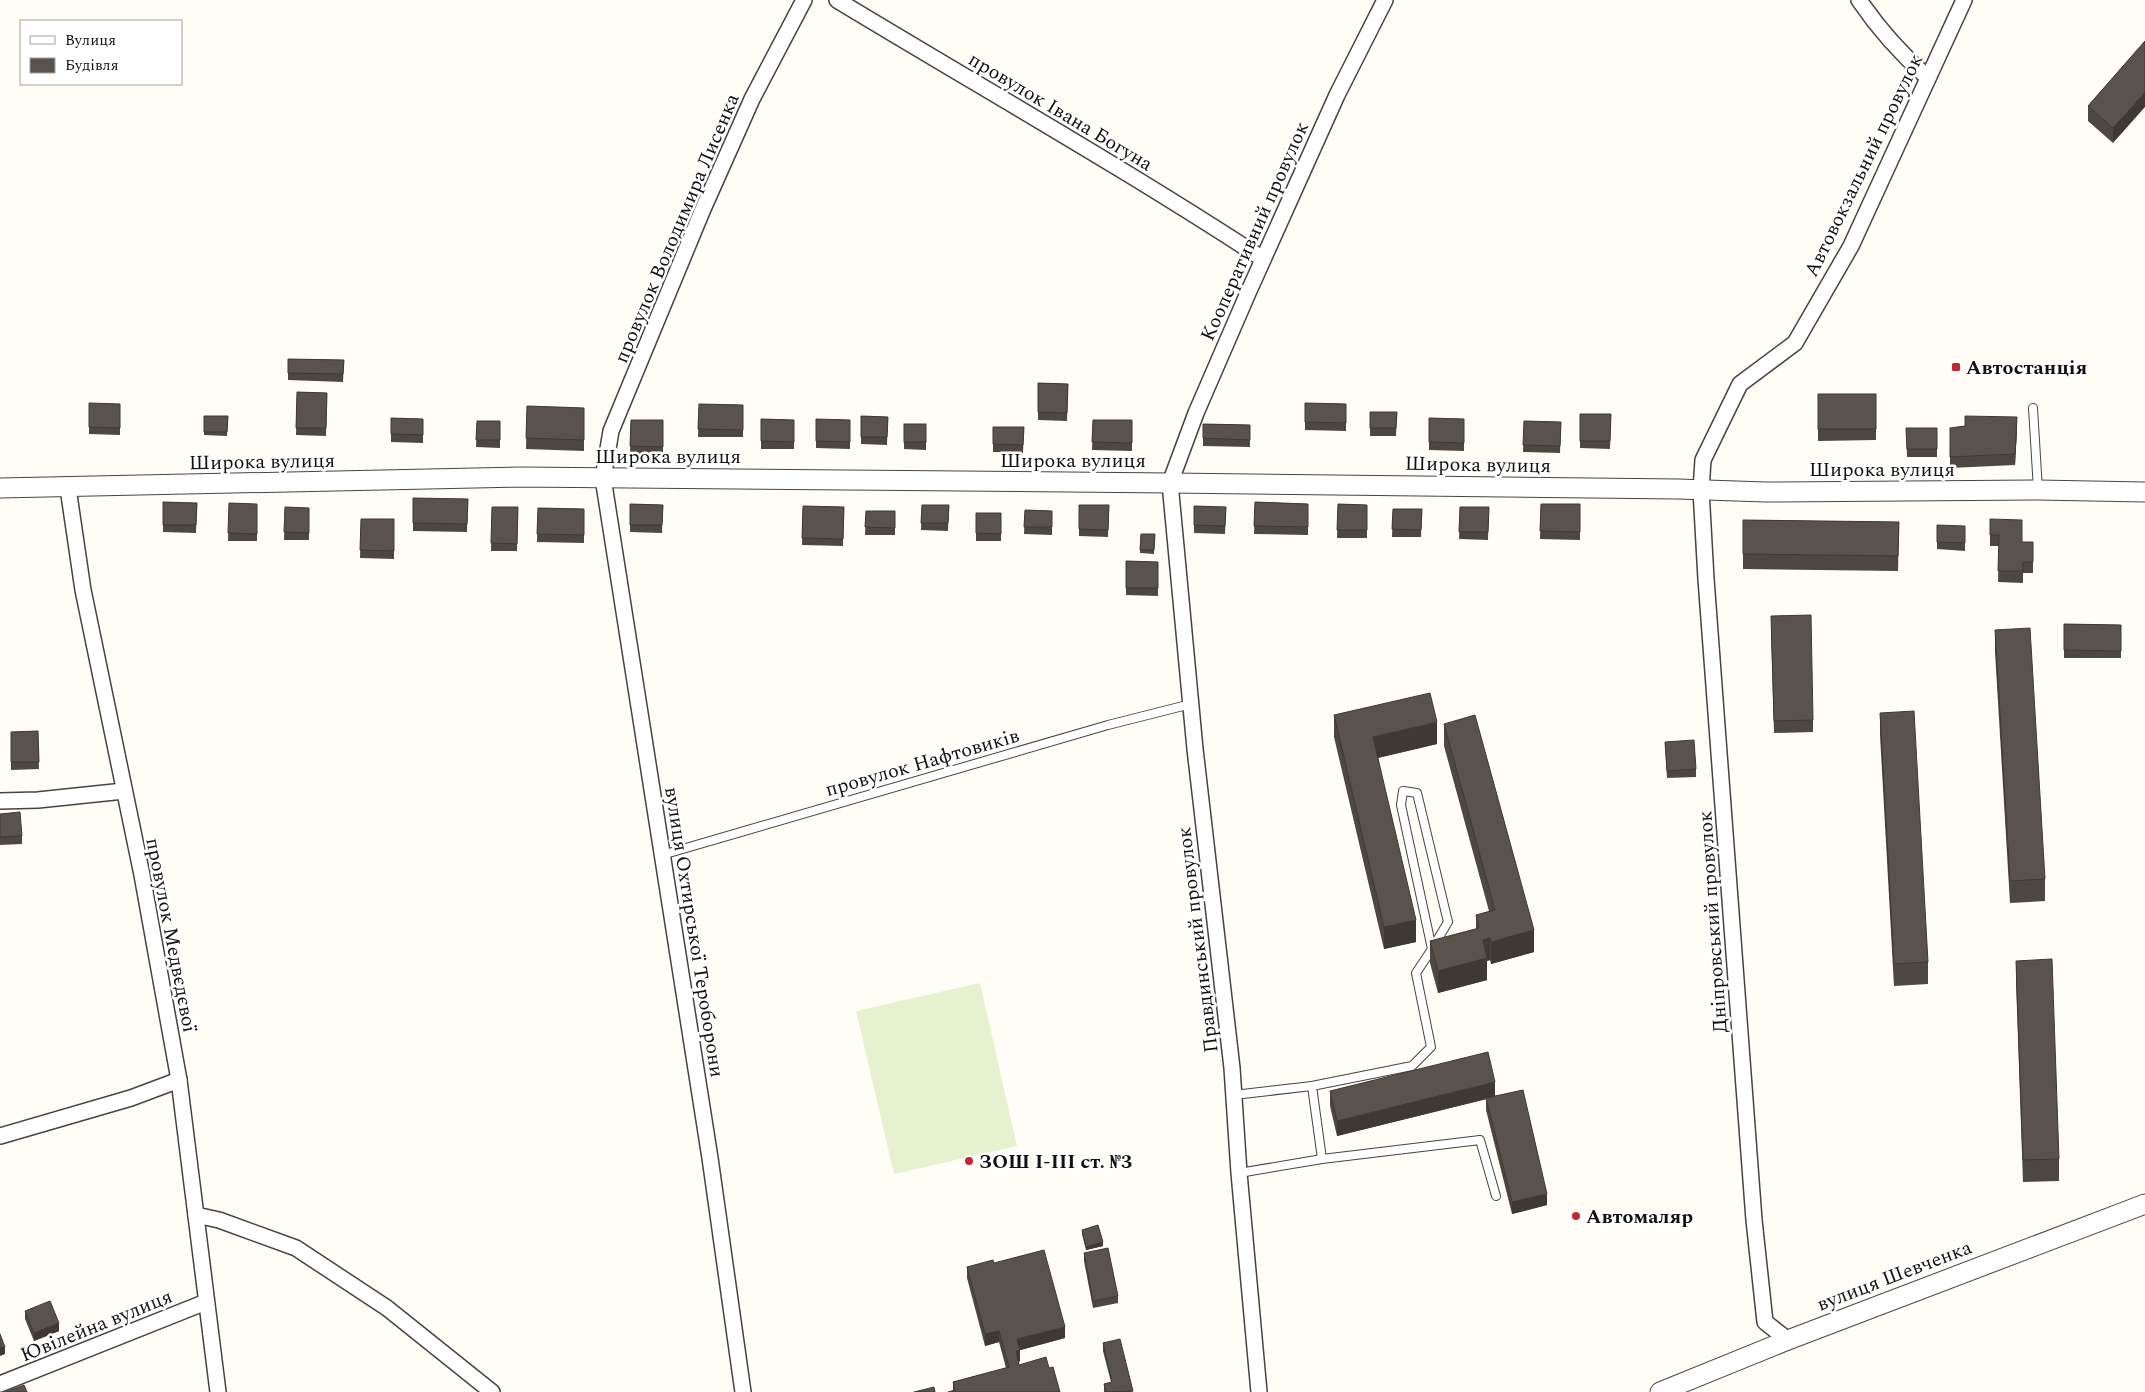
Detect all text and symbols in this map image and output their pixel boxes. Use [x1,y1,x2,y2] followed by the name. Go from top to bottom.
[20,20,182,85] legend
[65,29,116,52] text: Вулиця
[962,45,1159,179] street label: провулок Івана Богуна
[1797,49,1931,282] street label: Автовокзальний провулок
[65,54,119,77] text: Будівля
[606,89,748,368] street label: провулок Володимира Лисенка
[1193,117,1317,346] street label: Кооперативний провулок
[1966,353,2087,383] place label: Автостанція
[1950,361,1962,373] marker: Автостанція
[595,442,741,472] street label: Широка вулиця
[189,446,335,478] street label: Широка вулиця
[1000,446,1146,476] street label: Широка вулиця
[1405,449,1551,481] street label: Широка вулиця
[1809,455,1955,485] street label: Широка вулиця
[822,721,1023,805] street label: провулок Нафтовиків
[656,785,732,1080] street label: вулиця Охтирської Тероборони
[1690,810,1736,1034] street label: Дніпровський провулок
[1169,825,1227,1055] street label: Правдинський провулок
[137,835,205,1035] street label: провулок Медвєдєвої
[979,1147,1132,1177] place label: ЗОШ І-ІІІ ст. №3
[963,1155,975,1167] marker: ЗОШ І-ІІІ ст. №3
[1586,1202,1693,1232] place label: Автомаляр
[1570,1210,1582,1222] marker: Автомаляр
[1812,1232,1976,1319] street label: вулиця Шевченка
[16,1282,177,1370] street label: Ювілейна вулиця

